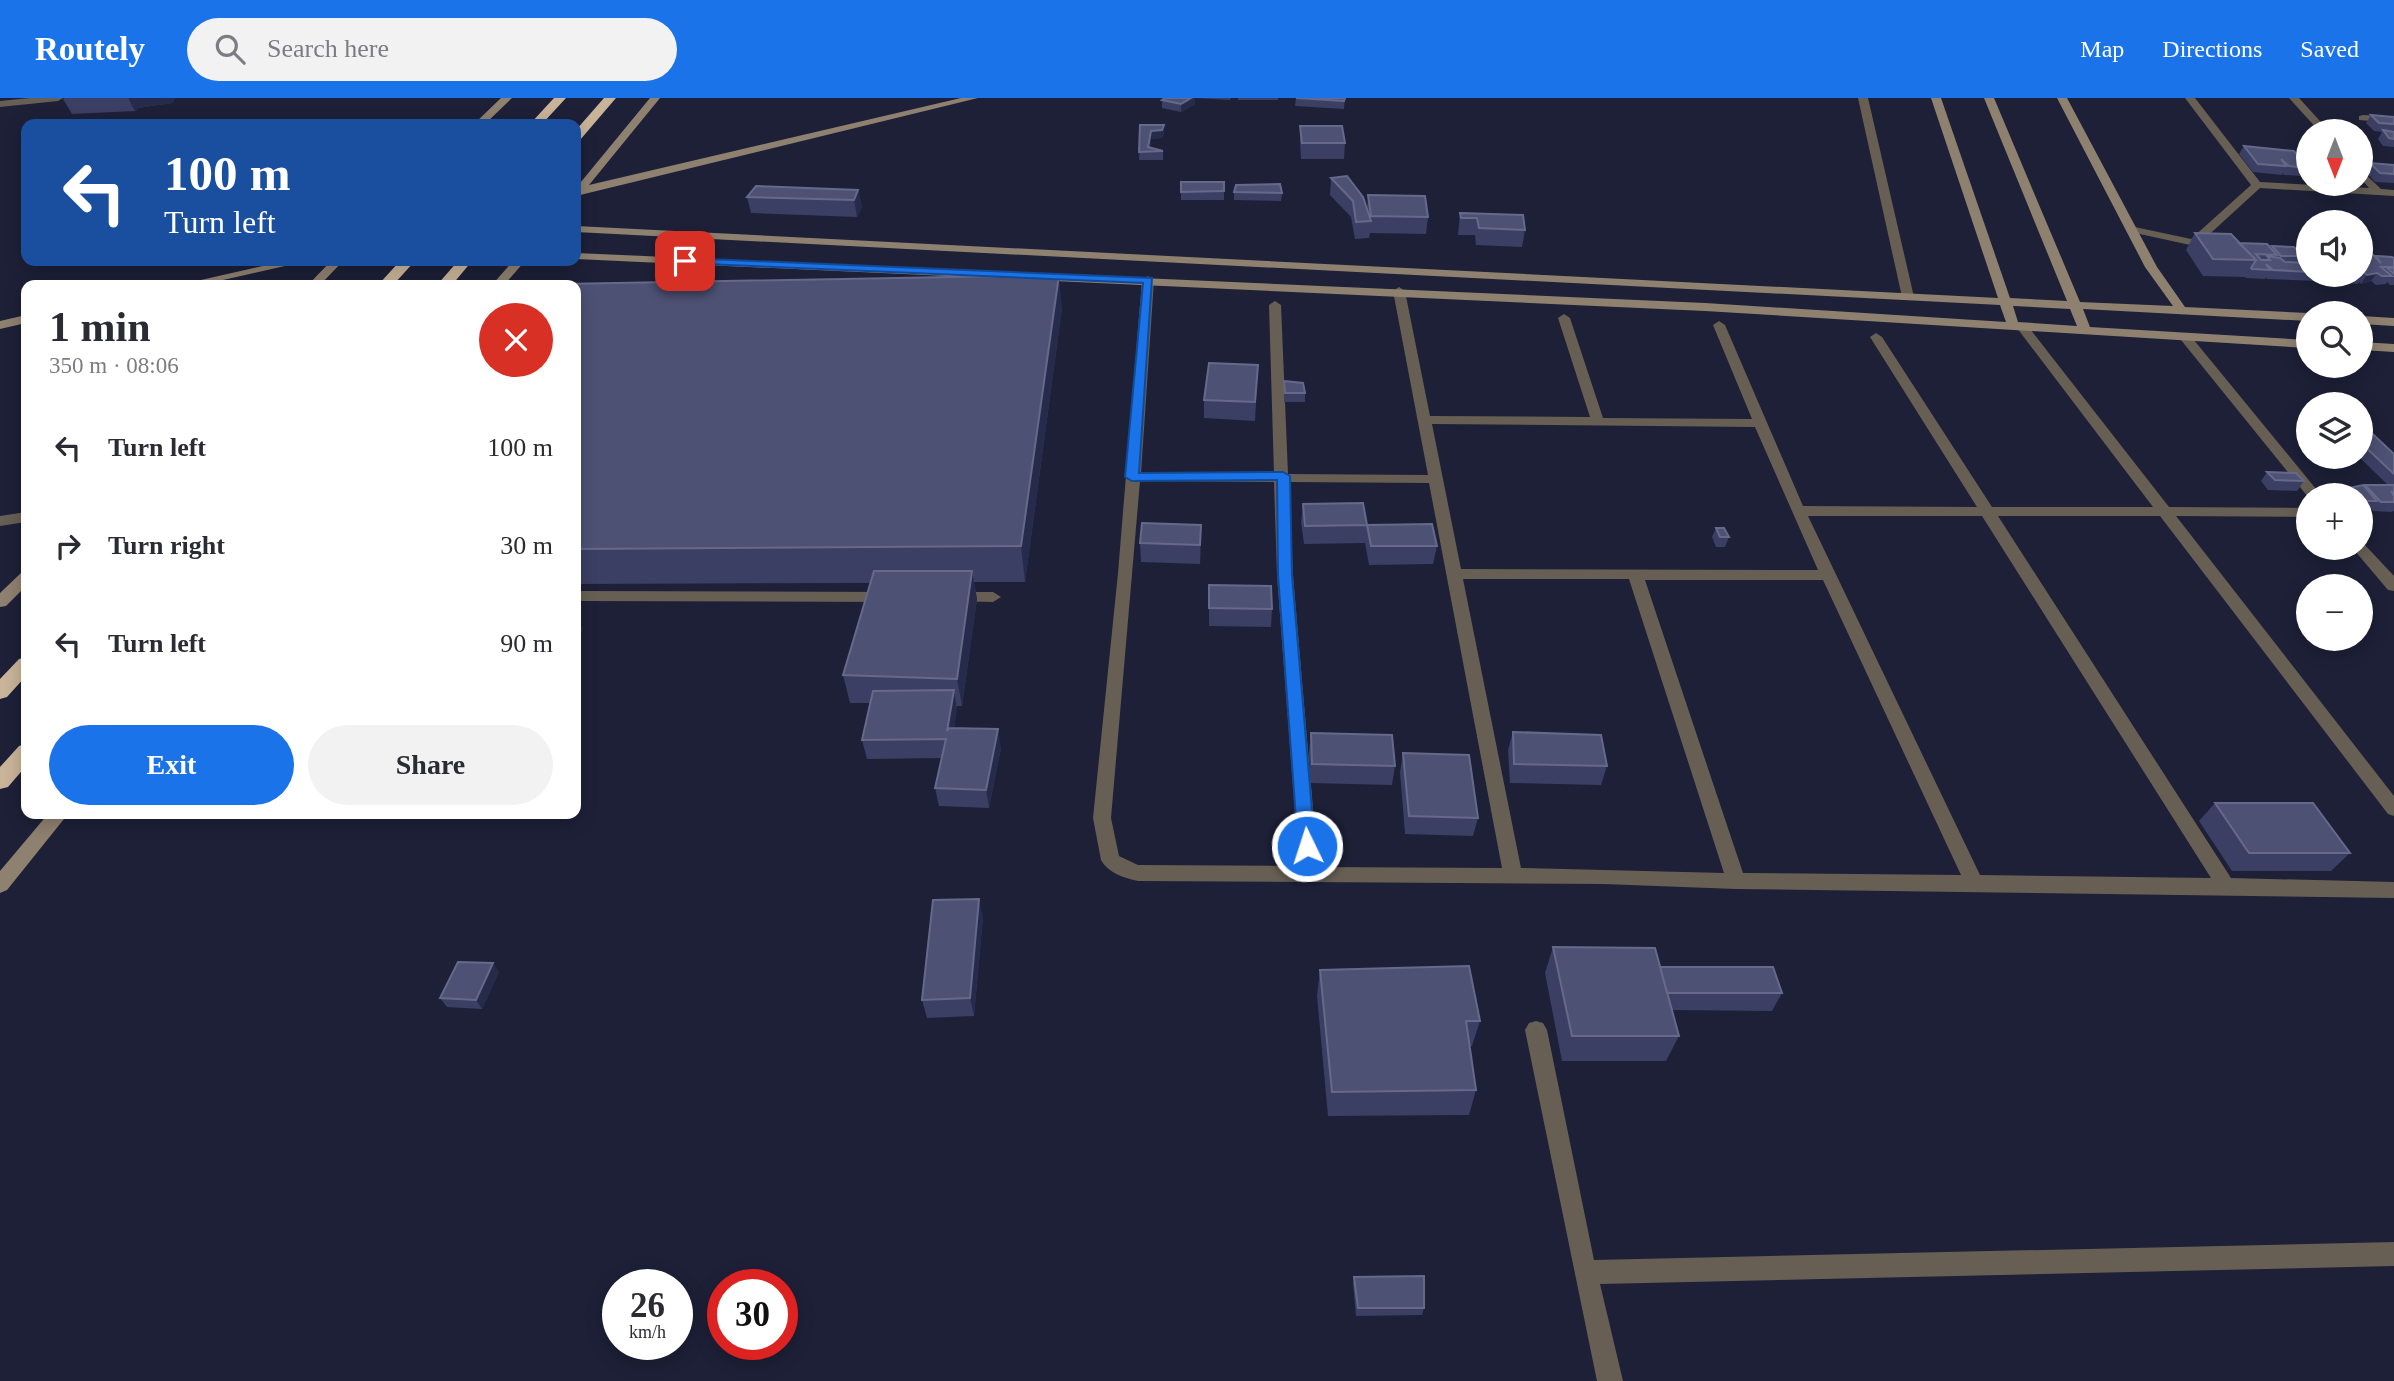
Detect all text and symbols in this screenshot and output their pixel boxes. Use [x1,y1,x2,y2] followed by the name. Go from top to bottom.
[187,18,677,81] search box
[211,30,249,68] icon: search
[35,31,145,67] text: Routely
[267,34,389,63] text: Search here
[2080,36,2124,62] text: Map
[2162,36,2262,62] text: Directions
[2300,36,2359,62] text: Saved
[2296,119,2373,196] north arrow
[2296,119,2373,651] map controls
[164,146,291,201] text: 100 m
[49,147,140,238] icon: left
[164,204,276,240] text: Turn left
[2296,210,2373,287] button: sound
[655,231,715,291] pin
[666,242,704,280] icon: arrive
[2296,301,2373,378] button: search
[479,303,553,377] button: close
[49,304,151,350] text: 1 min
[49,353,179,378] text: 350 m · 08:06
[2296,392,2373,469] button: layers
[49,429,87,467] icon: left
[108,433,206,462] text: Turn left
[487,433,553,462] text: 100 m
[2296,483,2373,560] button: +
[49,527,87,565] icon: right
[108,531,225,560] text: Turn right
[500,531,553,560] text: 30 m
[2296,574,2373,651] button: −
[49,625,87,663] icon: left
[108,629,206,658] text: Turn left
[500,629,553,658] text: 90 m
[49,725,294,805] button: Exit
[308,725,553,805] button: Share
[1270,809,1344,883] position arrow
[707,1269,798,1360] speed limit sign: 30
[630,1286,665,1325] text: 26
[629,1322,666,1342] text: km/h

